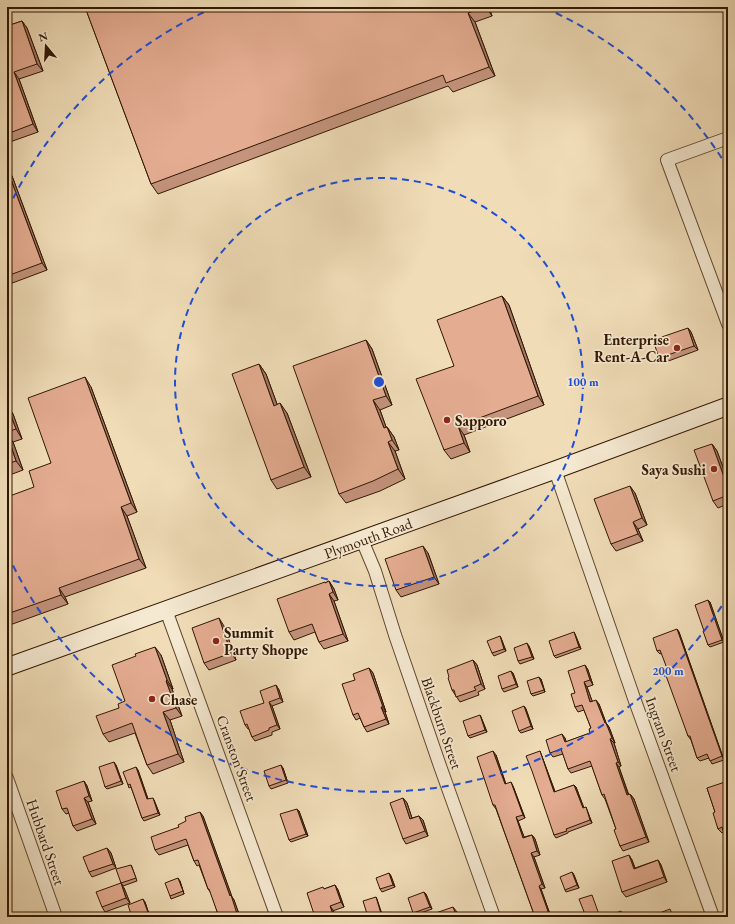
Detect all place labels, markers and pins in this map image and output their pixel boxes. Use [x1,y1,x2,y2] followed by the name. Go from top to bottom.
[594,330,670,366] place label: Enterprise Rent-A-Car
[672,343,682,353] marker: Enterprise Rent-A-Car
[372,375,386,389] centre of rings
[455,411,507,430] place label: Sapporo
[442,415,452,425] marker: Sapporo
[642,460,707,479] place label: Saya Sushi
[709,464,719,474] marker: Saya Sushi
[224,623,308,659] place label: Summit Party Shoppe
[211,636,221,646] marker: Summit Party Shoppe
[160,690,197,709] place label: Chase
[147,694,157,704] marker: Chase

